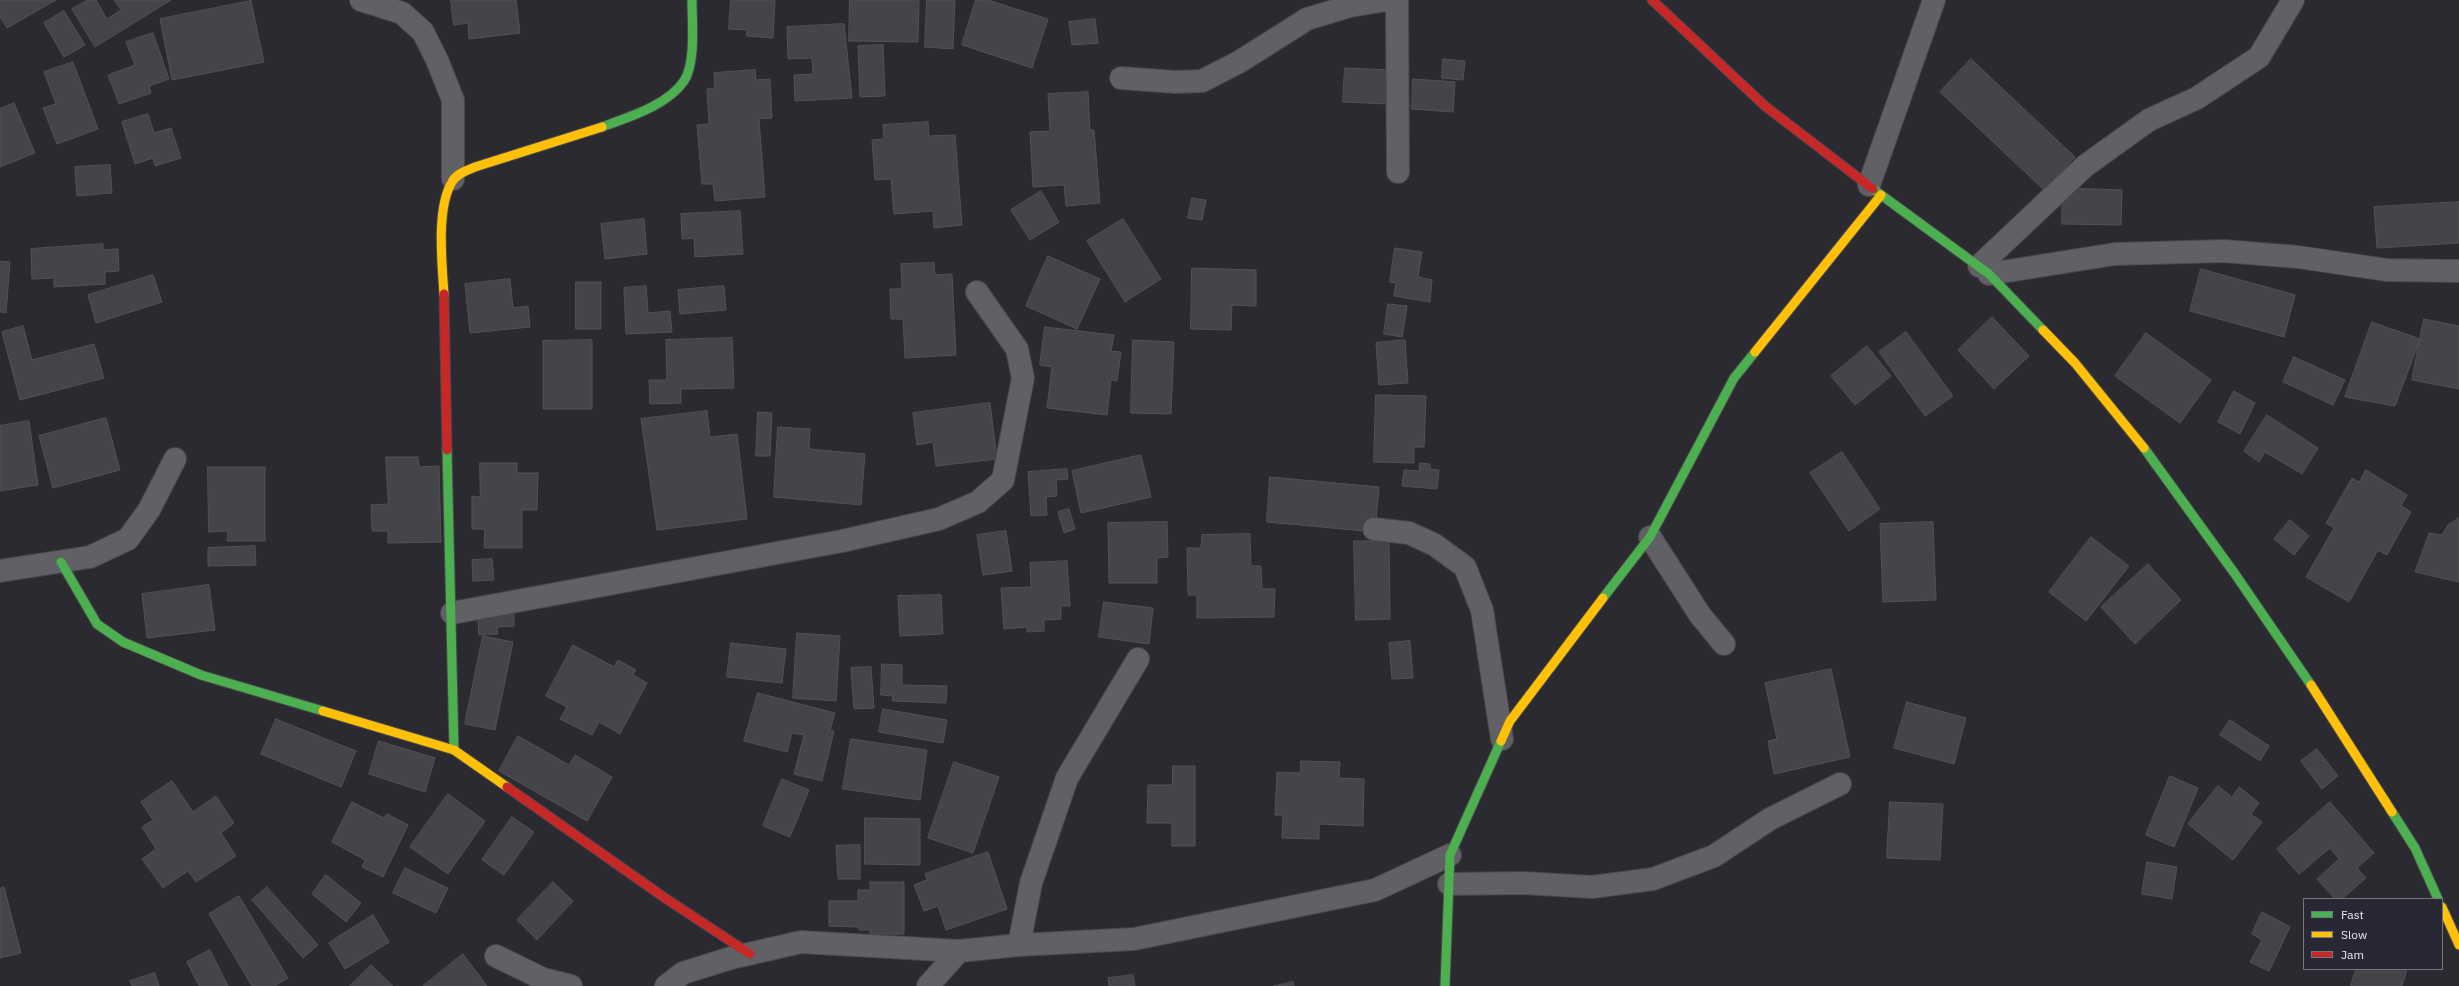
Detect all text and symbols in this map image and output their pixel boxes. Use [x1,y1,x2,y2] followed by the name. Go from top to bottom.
[2303,898,2443,970] legend
[2341,907,2364,922] text: Fast
[2341,927,2367,942] text: Slow
[2341,947,2364,962] text: Jam

